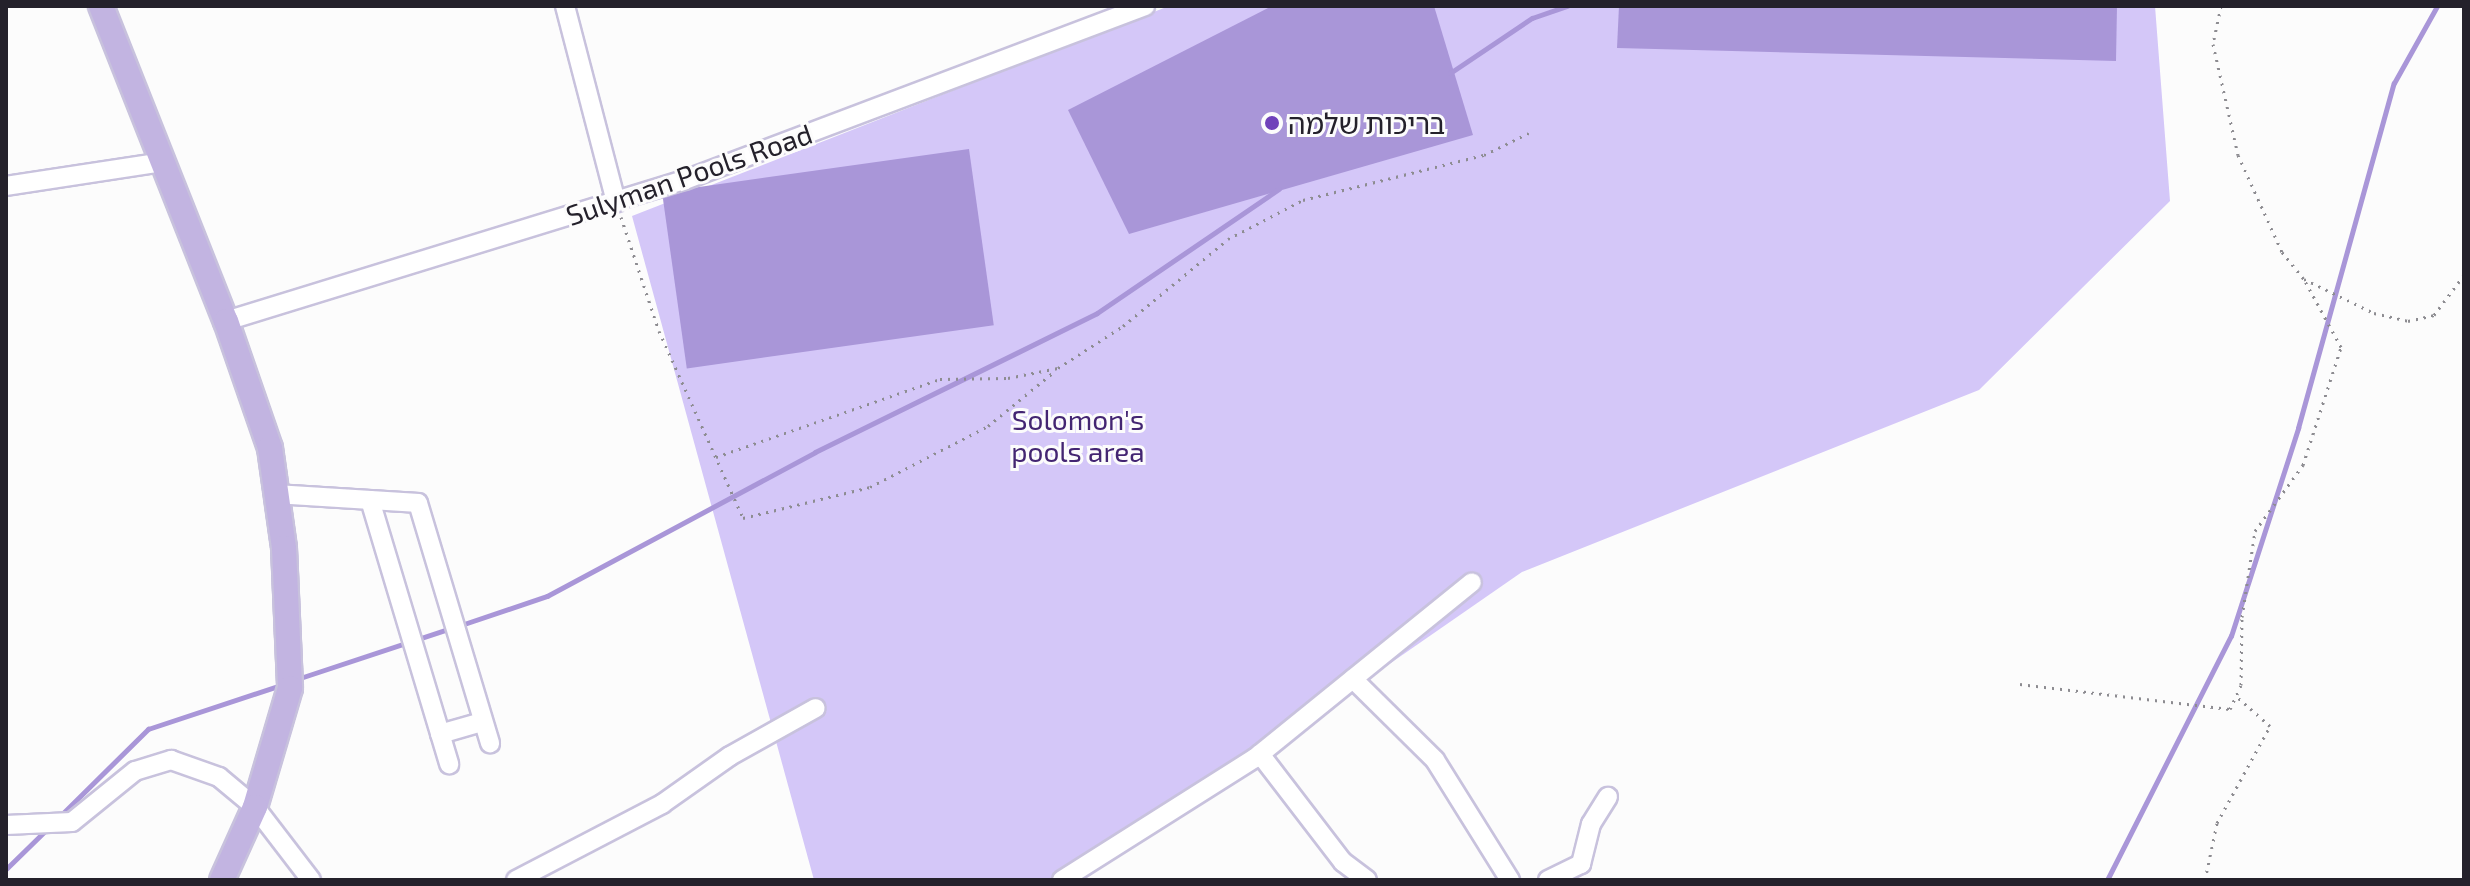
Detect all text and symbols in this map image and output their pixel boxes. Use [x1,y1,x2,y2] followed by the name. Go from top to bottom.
[1288,106,1445,140] place label: בריכות שלמה
[1263,114,1281,132] marker: בריכות שלמה
[562,116,816,232] street label: Sulyman Pools Road
[1011,402,1145,468] park label: Solomon's pools area

